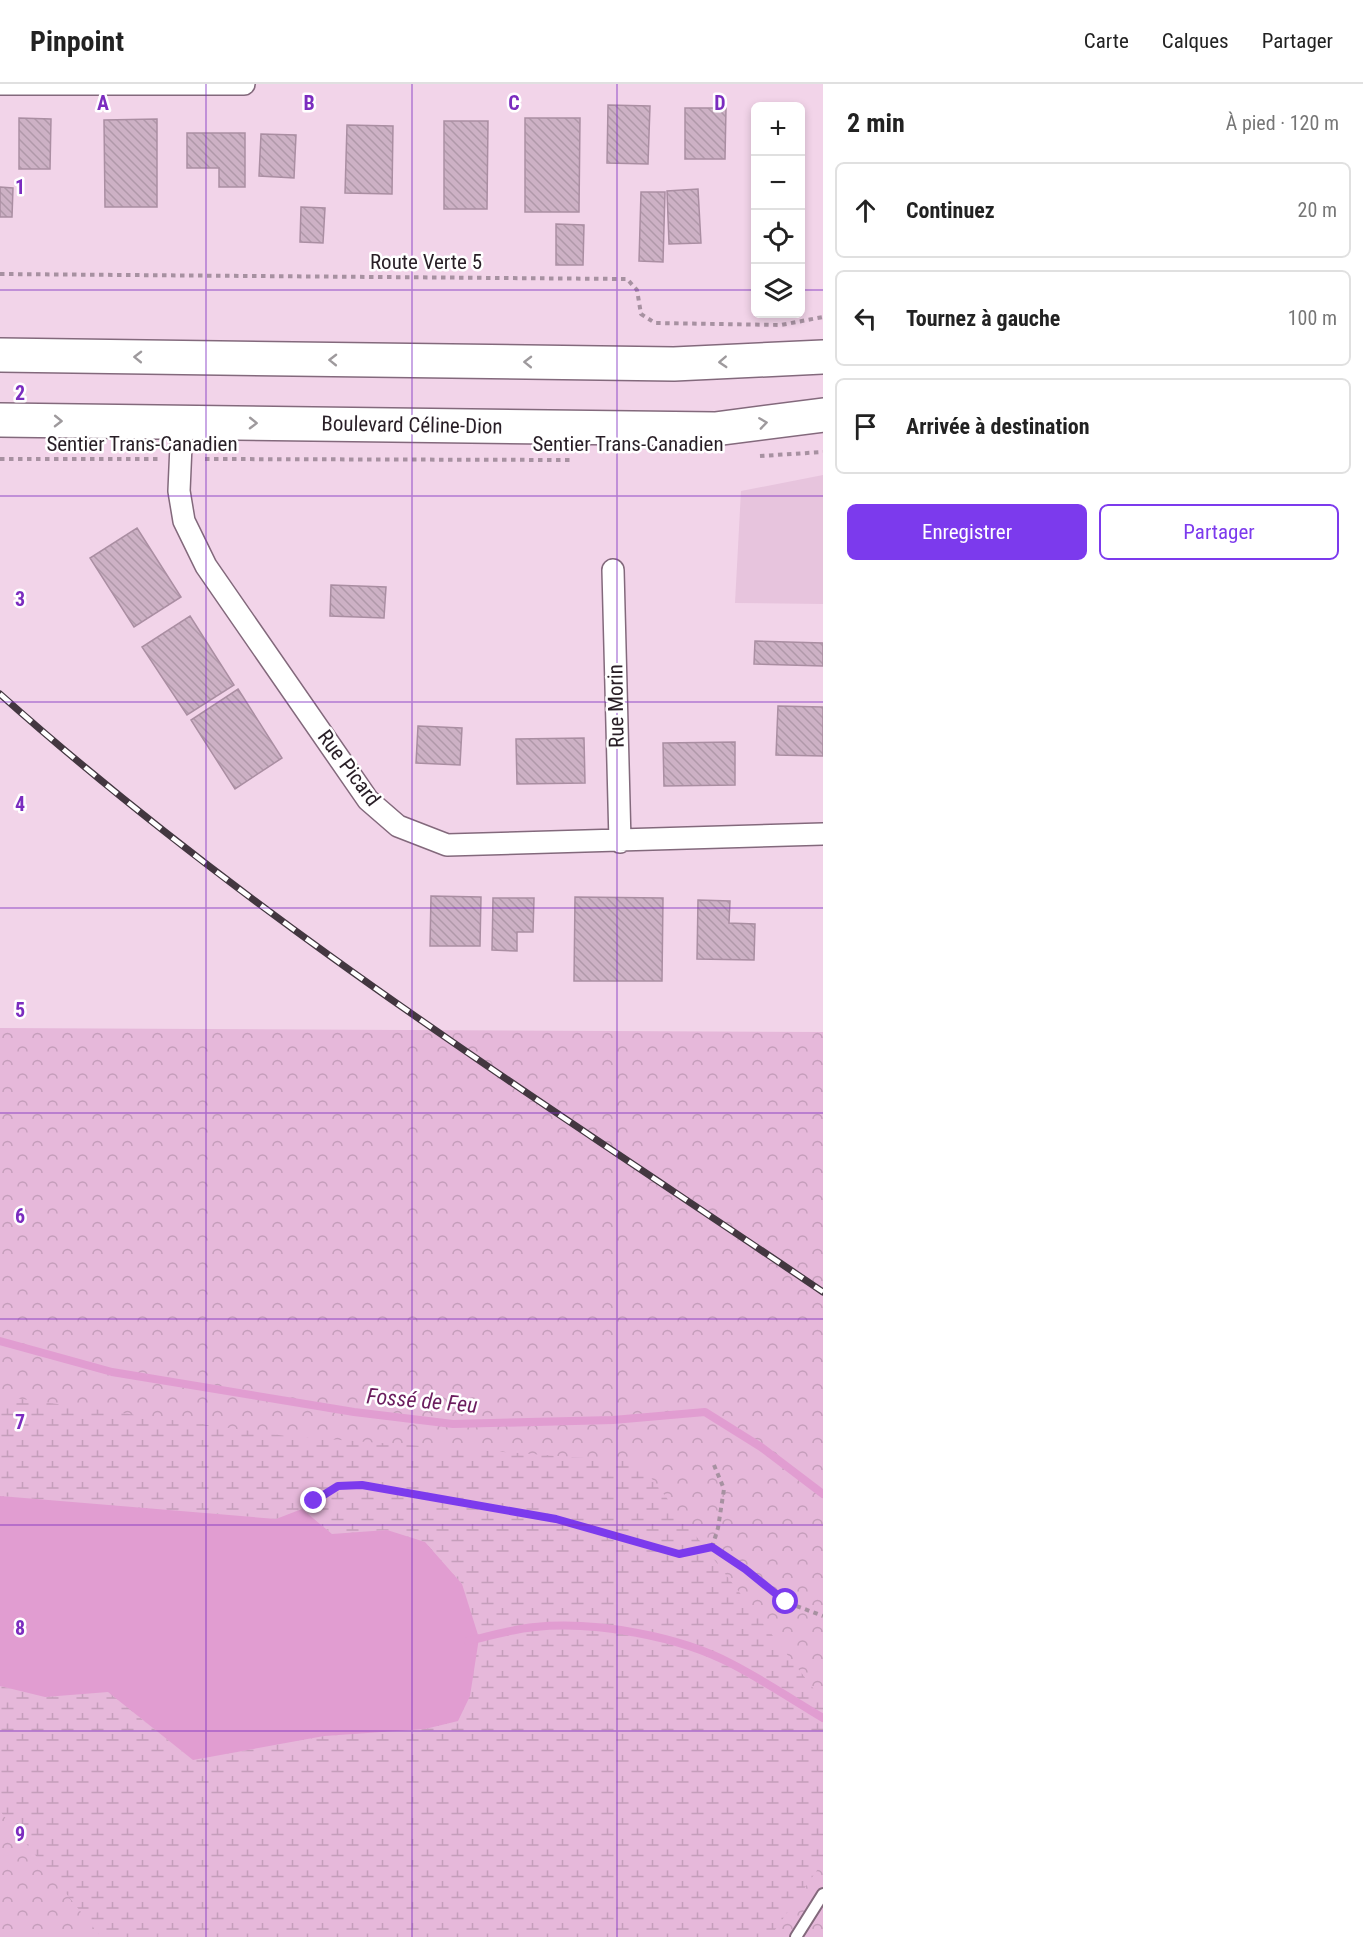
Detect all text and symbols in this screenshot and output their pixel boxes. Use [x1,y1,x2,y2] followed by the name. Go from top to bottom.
[30,25,124,58] text: Pinpoint
[1084,29,1129,53] text: Carte
[1162,29,1229,53] text: Calques
[1262,29,1333,53] text: Partager
[97,91,109,115] text: A
[303,91,315,115] text: B
[508,91,520,115] text: C
[714,91,726,115] text: D
[751,102,805,318] map controls
[751,102,805,156] button: +
[847,108,905,138] text: 2 min
[1226,111,1339,135] text: À pied · 120 m
[751,156,805,210] button: −
[15,175,25,199] text: 1
[849,194,882,227] icon: ahead
[906,198,995,223] text: Continuez
[1298,198,1337,222] text: 20 m
[751,210,805,264] button: locate
[370,250,482,274] street label: Route Verte 5
[751,264,805,318] button: layers
[849,302,882,335] icon: left
[906,306,1060,331] text: Tournez à gauche
[1288,306,1337,330] text: 100 m
[133,351,142,363] one-way arrow
[328,353,337,366] one-way arrow
[718,355,727,368] one-way arrow
[523,356,532,368] one-way arrow
[15,381,25,405] text: 2
[849,410,882,443] icon: arrive
[321,411,503,439] street label: Boulevard Céline-Dion
[54,414,63,427] one-way arrow
[906,414,1090,439] text: Arrivée à destination
[249,417,258,429] one-way arrow
[758,417,768,430] one-way arrow
[46,432,238,456] street label: Sentier Trans-Canadien
[532,432,724,456] street label: Sentier Trans-Canadien
[847,504,1087,560] button: Enregistrer
[1099,504,1339,560] button: Partager
[15,587,25,611] text: 3
[603,664,629,748] street label: Rue Morin
[313,725,385,811] street label: Rue Picard
[15,792,25,816] text: 4
[15,998,25,1022] text: 5
[15,1204,25,1228] text: 6
[365,1383,478,1418] water label: Fossé de Feu
[15,1410,25,1434] text: 7
[300,1487,326,1513] route end
[772,1588,798,1614] route start
[15,1616,25,1640] text: 8
[15,1822,25,1846] text: 9

